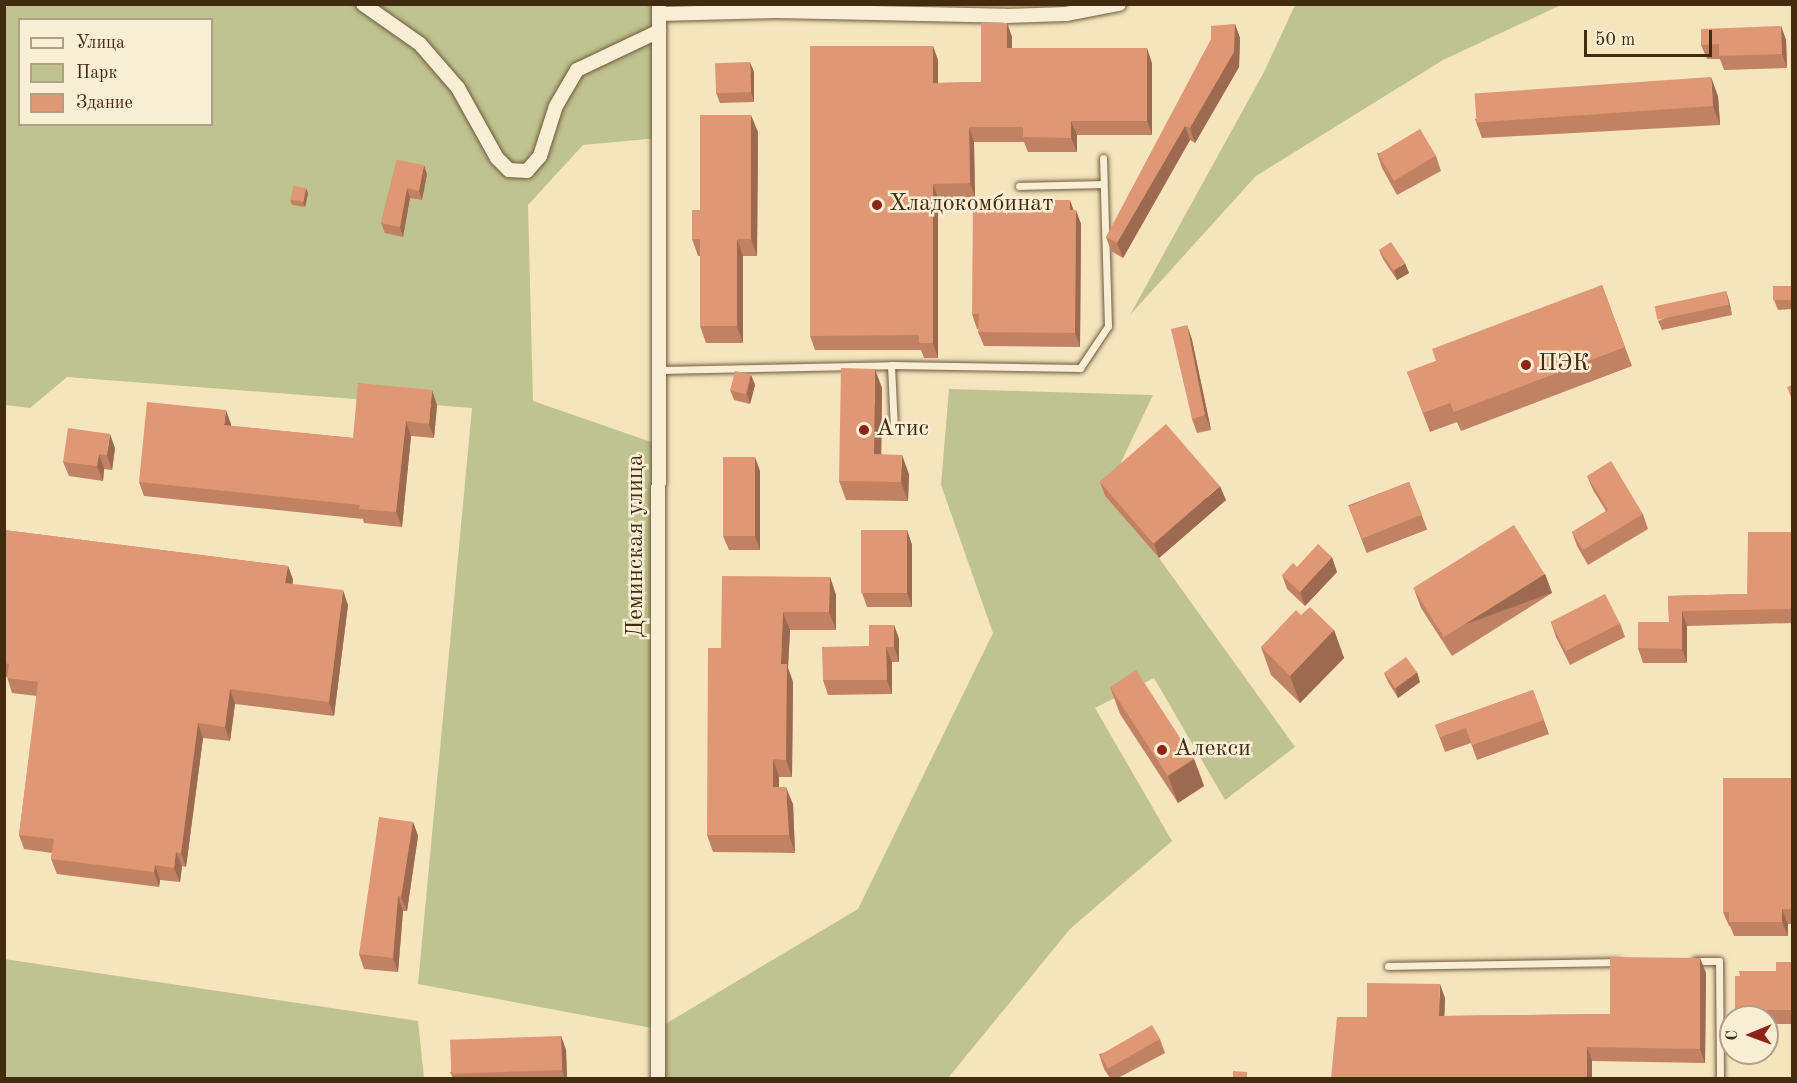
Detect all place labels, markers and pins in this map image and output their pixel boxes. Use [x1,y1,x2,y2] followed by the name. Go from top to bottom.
[889,191,1054,219] place label: Хладокомбинат
[870,198,884,212] marker: Хладокомбинат
[1538,351,1590,379] place label: ПЭК
[1519,358,1533,372] marker: ПЭК
[876,416,929,444] place label: Атис
[857,423,871,437] marker: Атис
[1174,736,1251,764] place label: Алекси
[1155,743,1169,757] marker: Алекси

